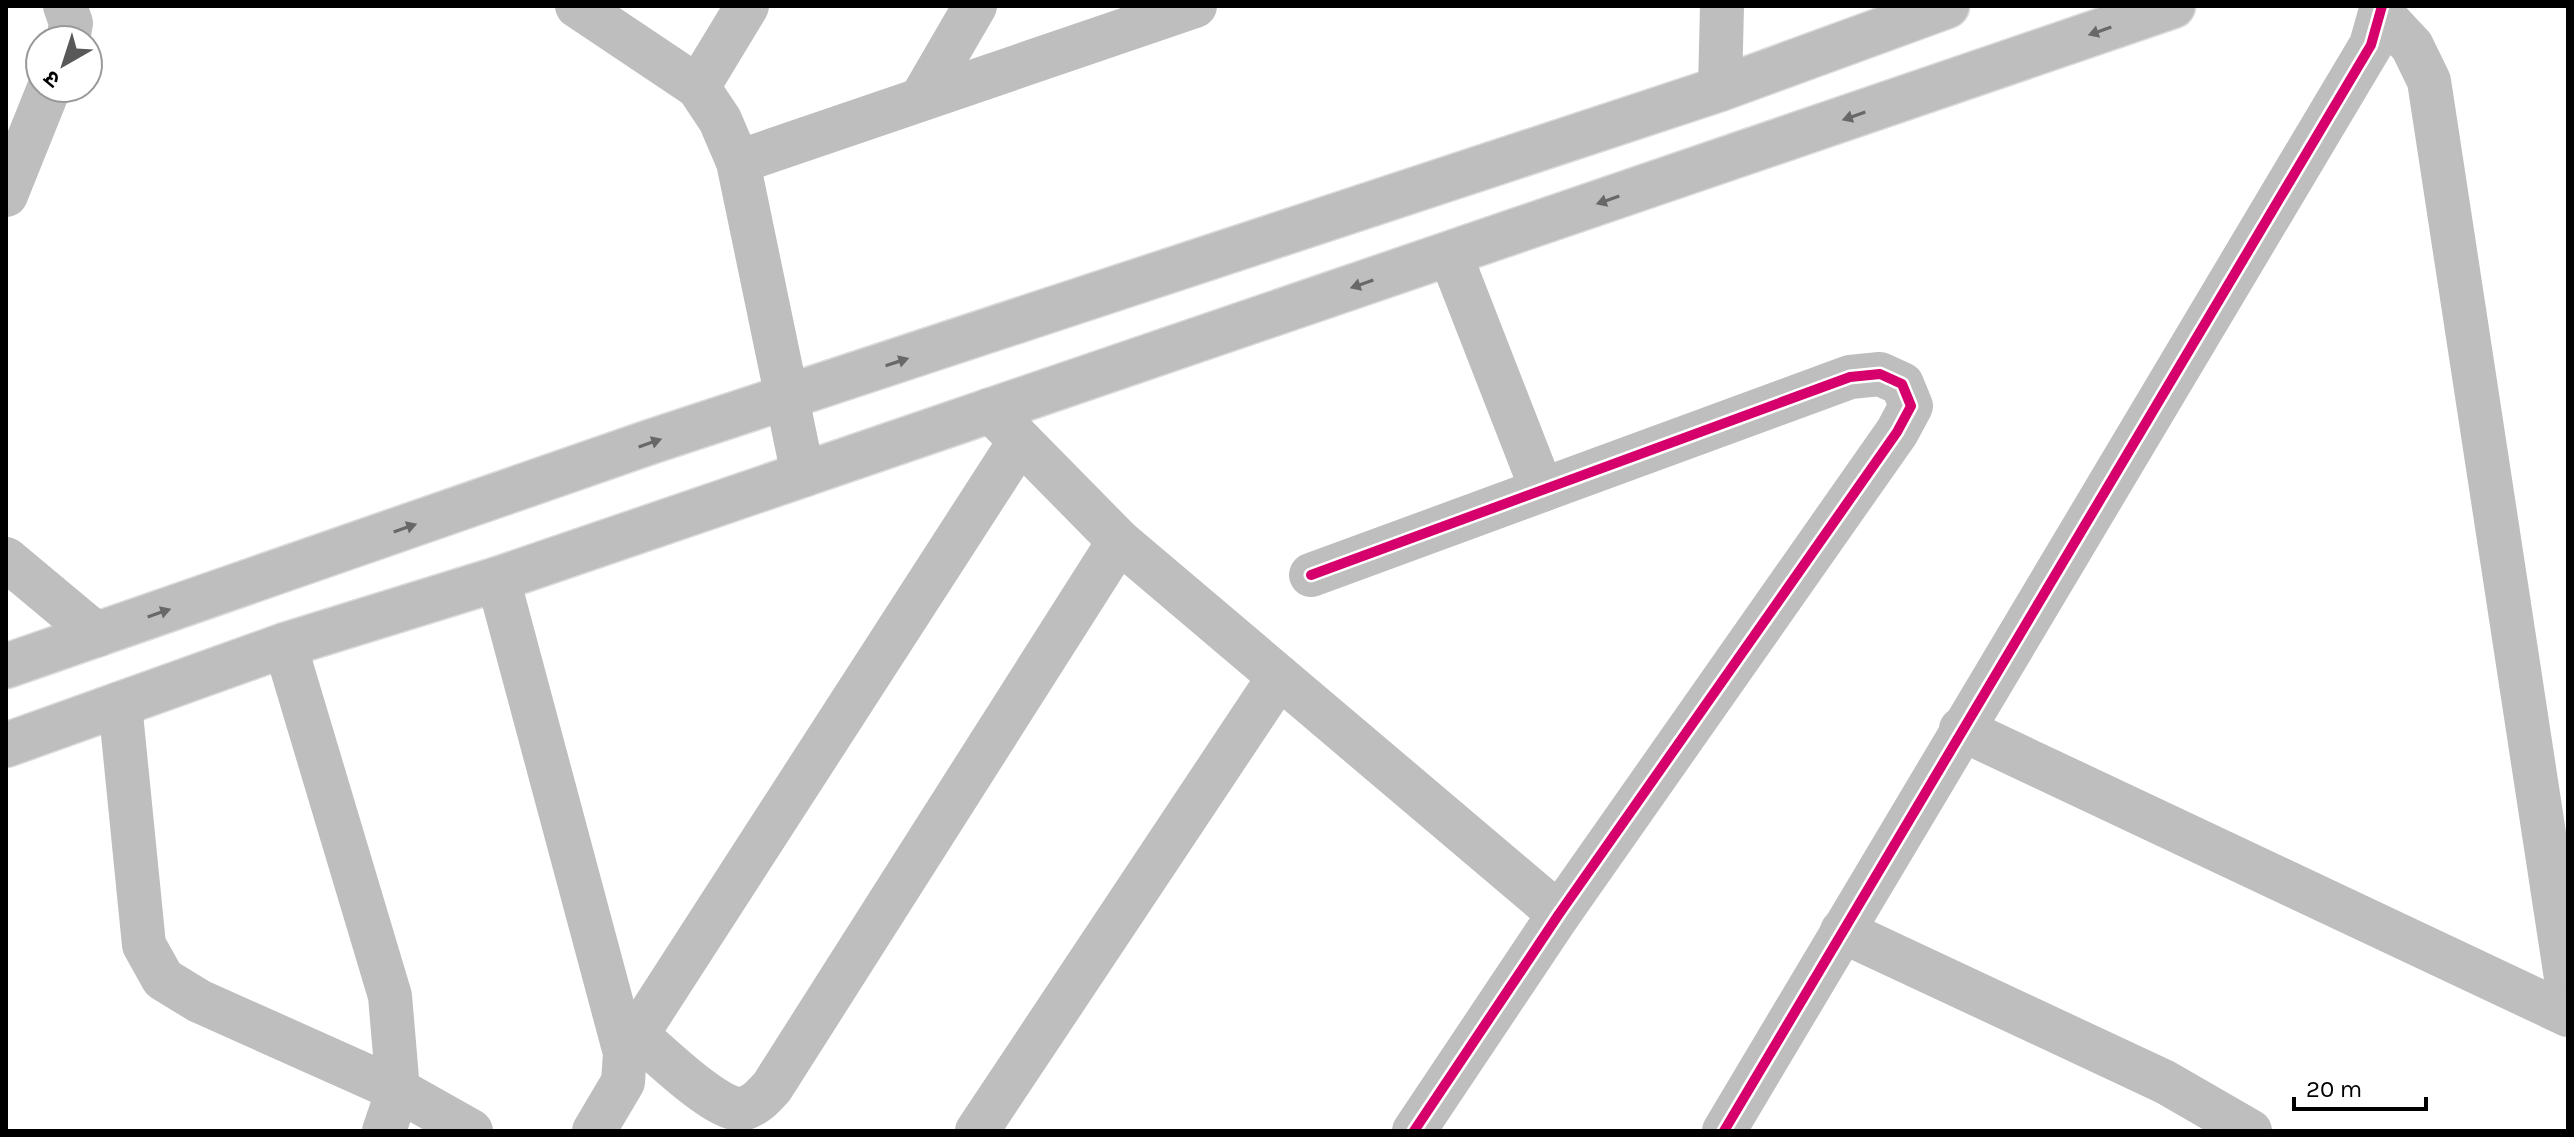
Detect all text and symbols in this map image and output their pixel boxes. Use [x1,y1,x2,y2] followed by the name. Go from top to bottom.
[24,24,104,104] north arrow
[2087,26,2111,38] one-way arrow
[38,64,65,93] text: उ
[1841,110,1865,122] one-way arrow
[1595,194,1619,206] one-way arrow
[1349,278,1373,290] one-way arrow
[886,355,910,367] one-way arrow
[638,436,662,448] one-way arrow
[393,521,417,534] one-way arrow
[147,607,171,619] one-way arrow
[2294,1061,2426,1111] scale bar
[2306,1075,2362,1103] text: 20 m

